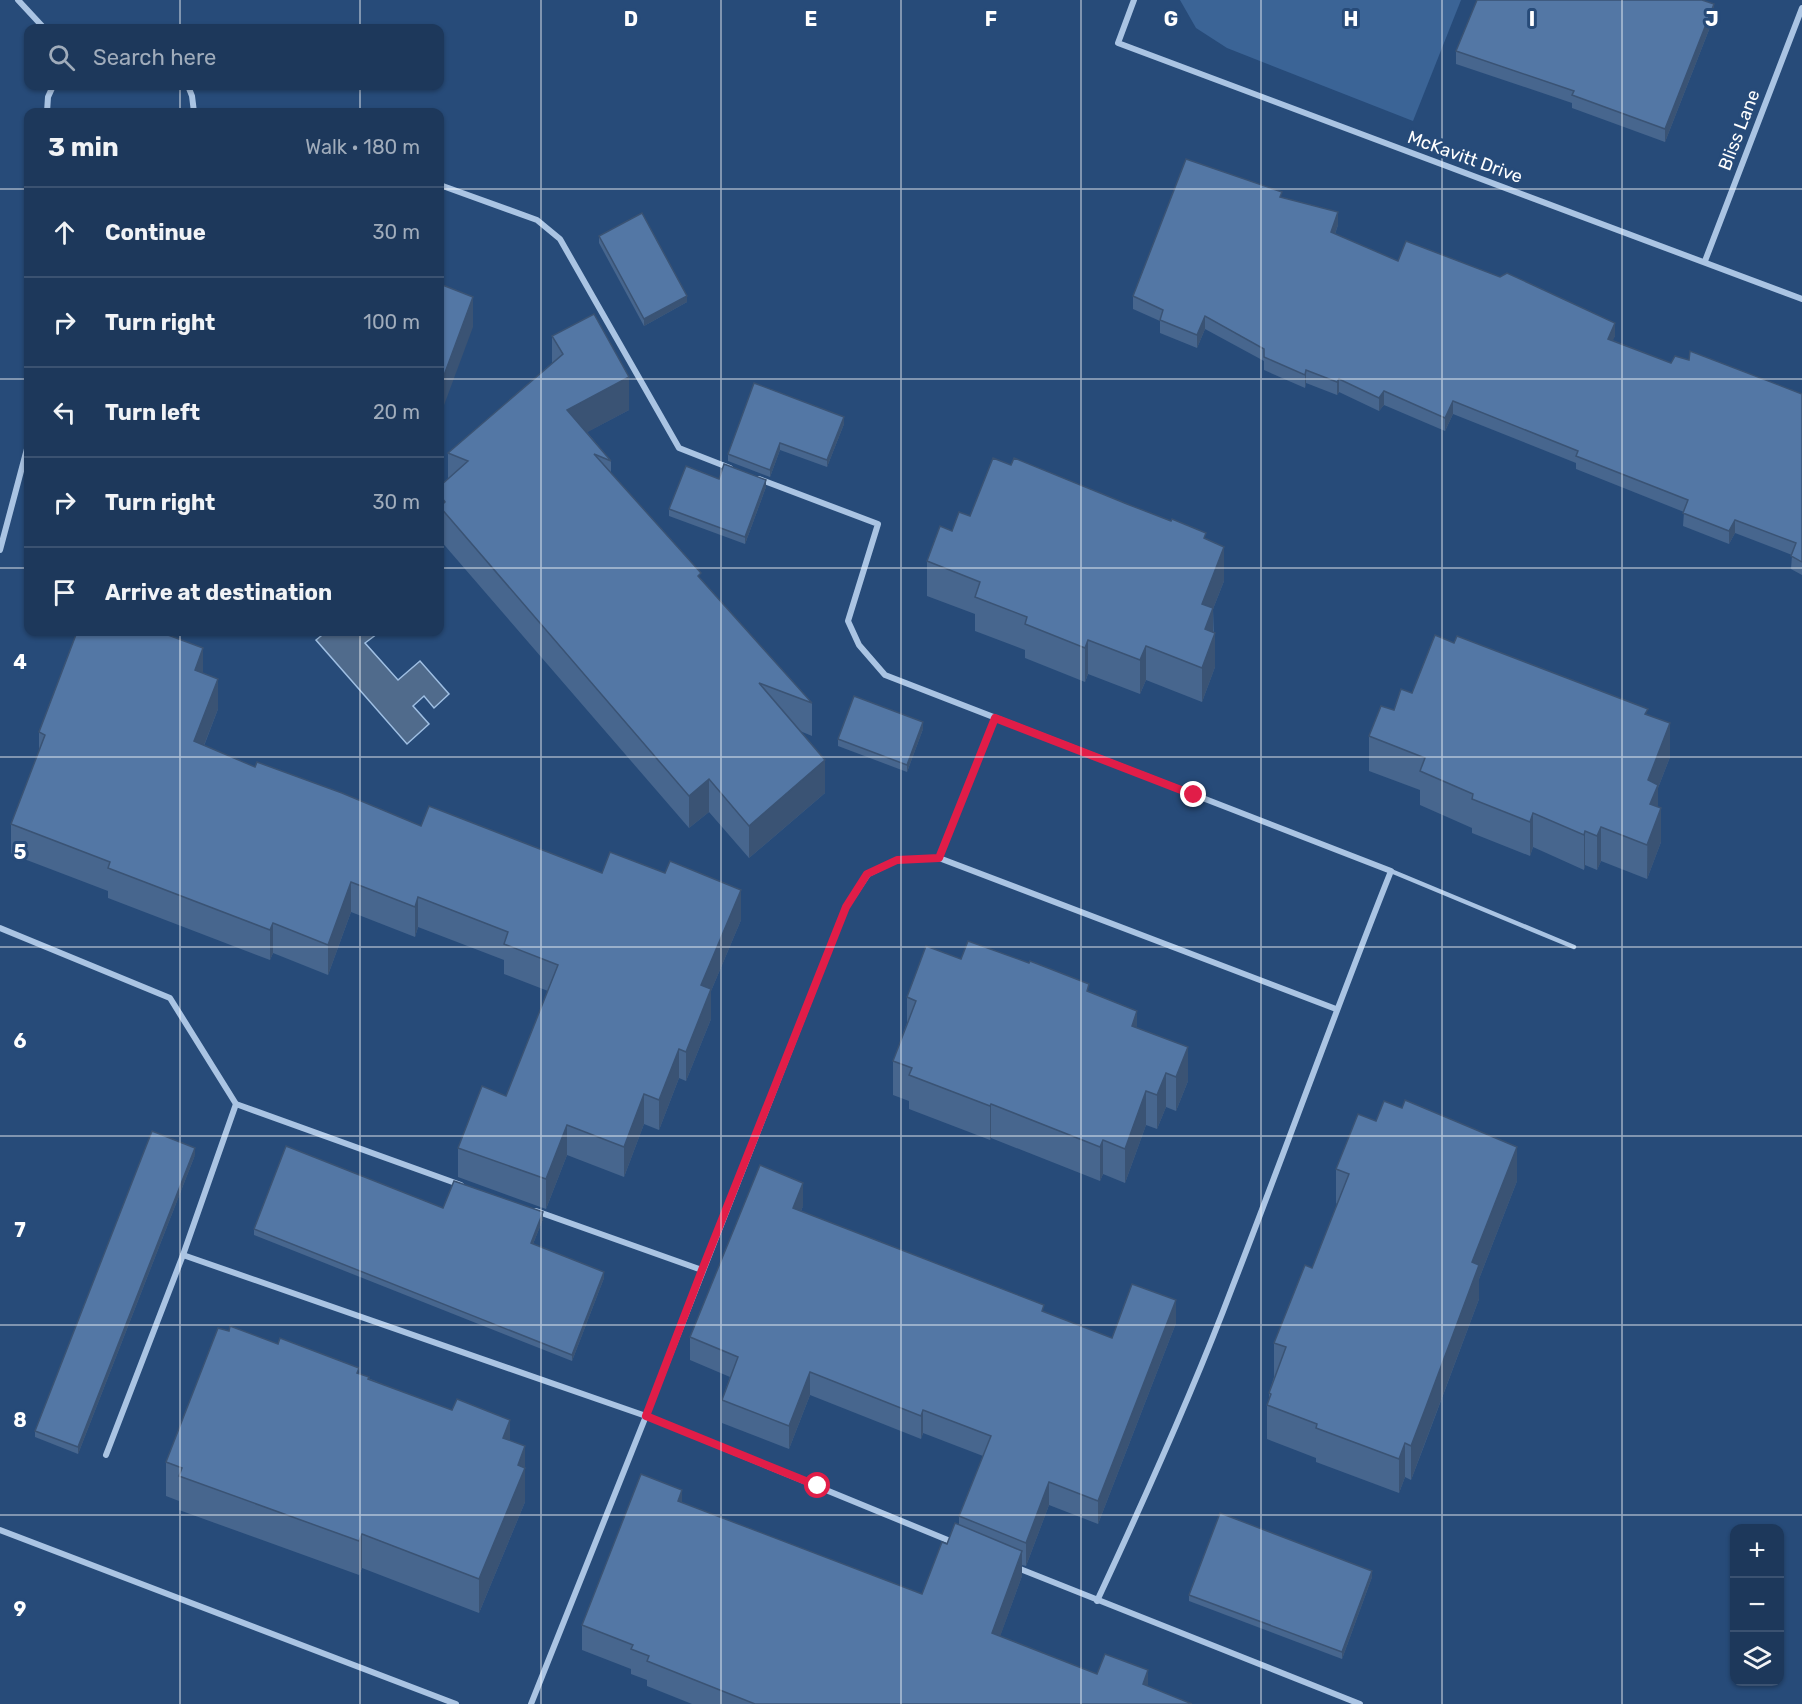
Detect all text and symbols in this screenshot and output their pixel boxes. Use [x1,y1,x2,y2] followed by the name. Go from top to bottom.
[624,7,638,31] text: D
[805,7,817,31] text: E
[985,7,997,31] text: F
[1164,7,1178,31] text: G
[1344,7,1358,31] text: H
[1529,7,1535,31] text: I
[1705,7,1719,31] text: J
[24,24,444,90] search box
[45,41,78,74] icon: search
[93,44,216,71] text: Search here
[1714,87,1764,173] street label: Bliss Lane
[1404,126,1526,188] street label: McKavitt Drive
[48,132,119,163] text: 3 min
[305,135,420,159] text: Walk · 180 m
[48,216,81,249] icon: ahead
[105,219,206,246] text: Continue
[373,220,420,244] text: 30 m
[48,306,81,339] icon: right
[105,309,215,336] text: Turn right
[363,310,420,334] text: 100 m
[48,396,81,429] icon: left
[105,399,200,426] text: Turn left
[373,400,420,424] text: 20 m
[48,486,81,519] icon: right
[105,489,215,516] text: Turn right
[373,490,420,514] text: 30 m
[48,576,81,609] icon: arrive
[105,579,332,606] text: Arrive at destination
[13,650,27,674] text: 4
[1180,781,1206,807] route end
[14,840,27,864] text: 5
[13,1029,27,1053] text: 6
[14,1218,26,1242] text: 7
[13,1408,27,1432] text: 8
[804,1472,830,1498] route start
[1730,1524,1784,1686] map controls
[1730,1524,1784,1578] button: +
[1730,1578,1784,1632] button: −
[14,1597,27,1621] text: 9
[1730,1632,1784,1686] button: layers

